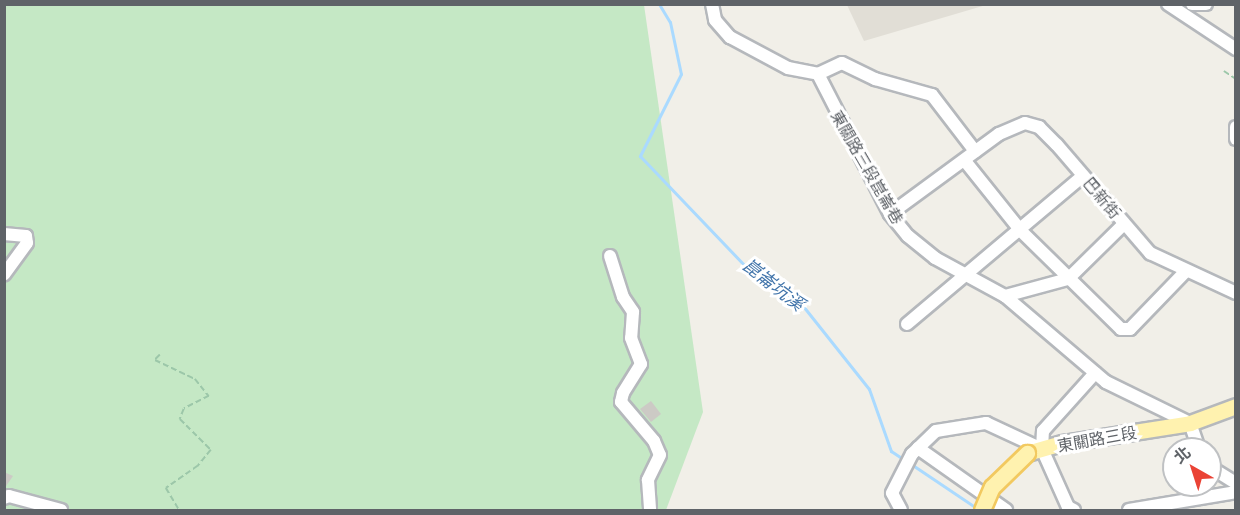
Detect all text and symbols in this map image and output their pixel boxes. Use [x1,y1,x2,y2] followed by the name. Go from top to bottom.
[827,107,907,227] street label: 東關路三段崑崙巷
[1079,173,1125,223] street label: 巴新街
[738,254,808,316] water label: 崑崙坑溪
[1056,423,1138,455] street label: 東關路三段
[1162,437,1222,497] north arrow
[1170,443,1194,467] text: 北

